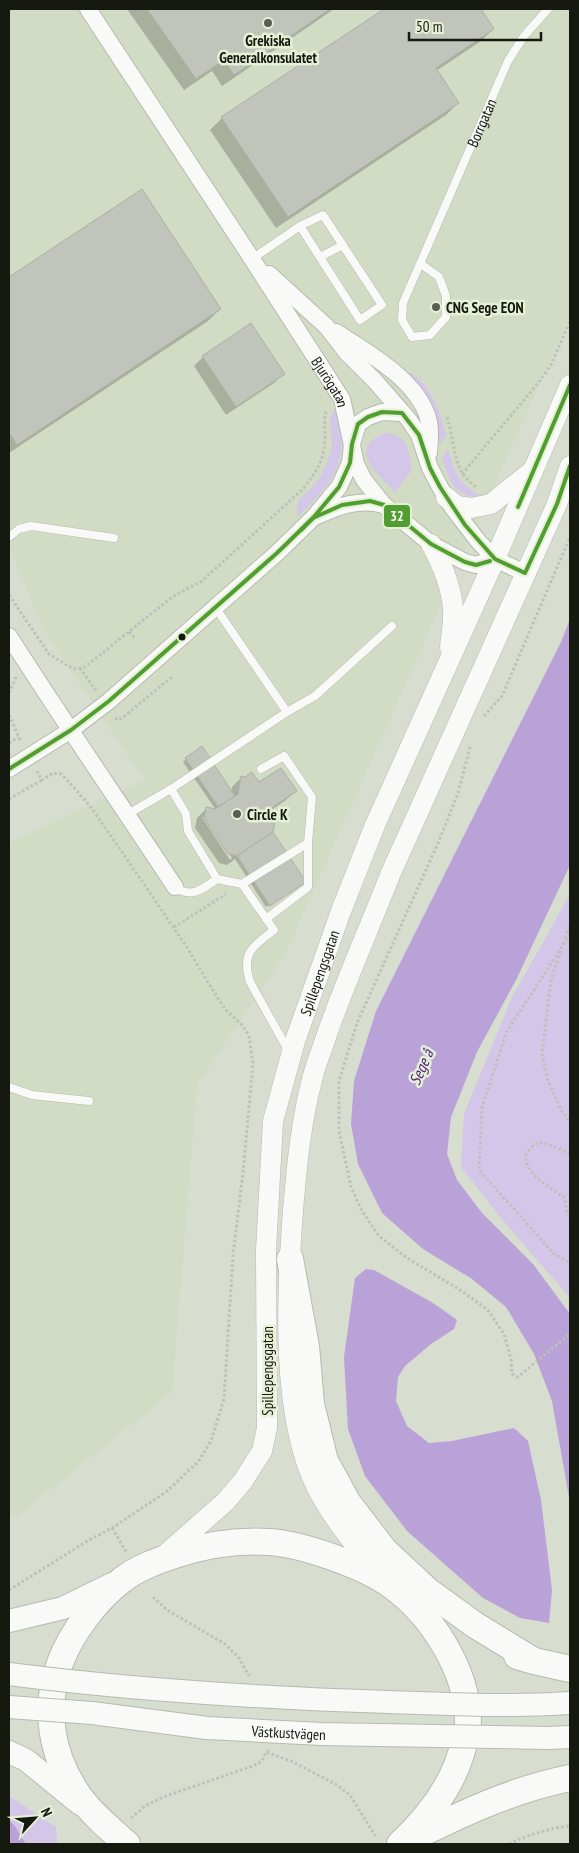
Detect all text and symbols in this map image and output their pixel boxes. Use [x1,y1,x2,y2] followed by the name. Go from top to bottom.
[409,10,542,42] scale bar
[262,17,274,29] marker: Grekiska Generalkonsulatet
[416,17,442,36] text: 50 m
[219,31,317,67] place label: Grekiska Generalkonsulatet
[462,95,500,150] street label: Borrgatan
[446,298,524,317] place label: CNG Sege EON
[430,301,442,313] marker: CNG Sege EON
[308,353,353,409] street label: Bjurögatan
[383,504,411,528] line badge: 32
[390,507,404,525] text: 32
[177,632,187,642] unlabelled marker
[247,805,288,824] place label: Circle K
[231,808,243,820] marker: Circle K
[295,927,343,1018] street label: Spillepengsgatan
[404,1045,438,1088] water label: Sege å
[258,1326,277,1416] street label: Spillepengsgatan
[250,1721,326,1744] street label: Västkustvägen
[10,1793,60,1843] north arrow
[37,1805,56,1820] text: N

